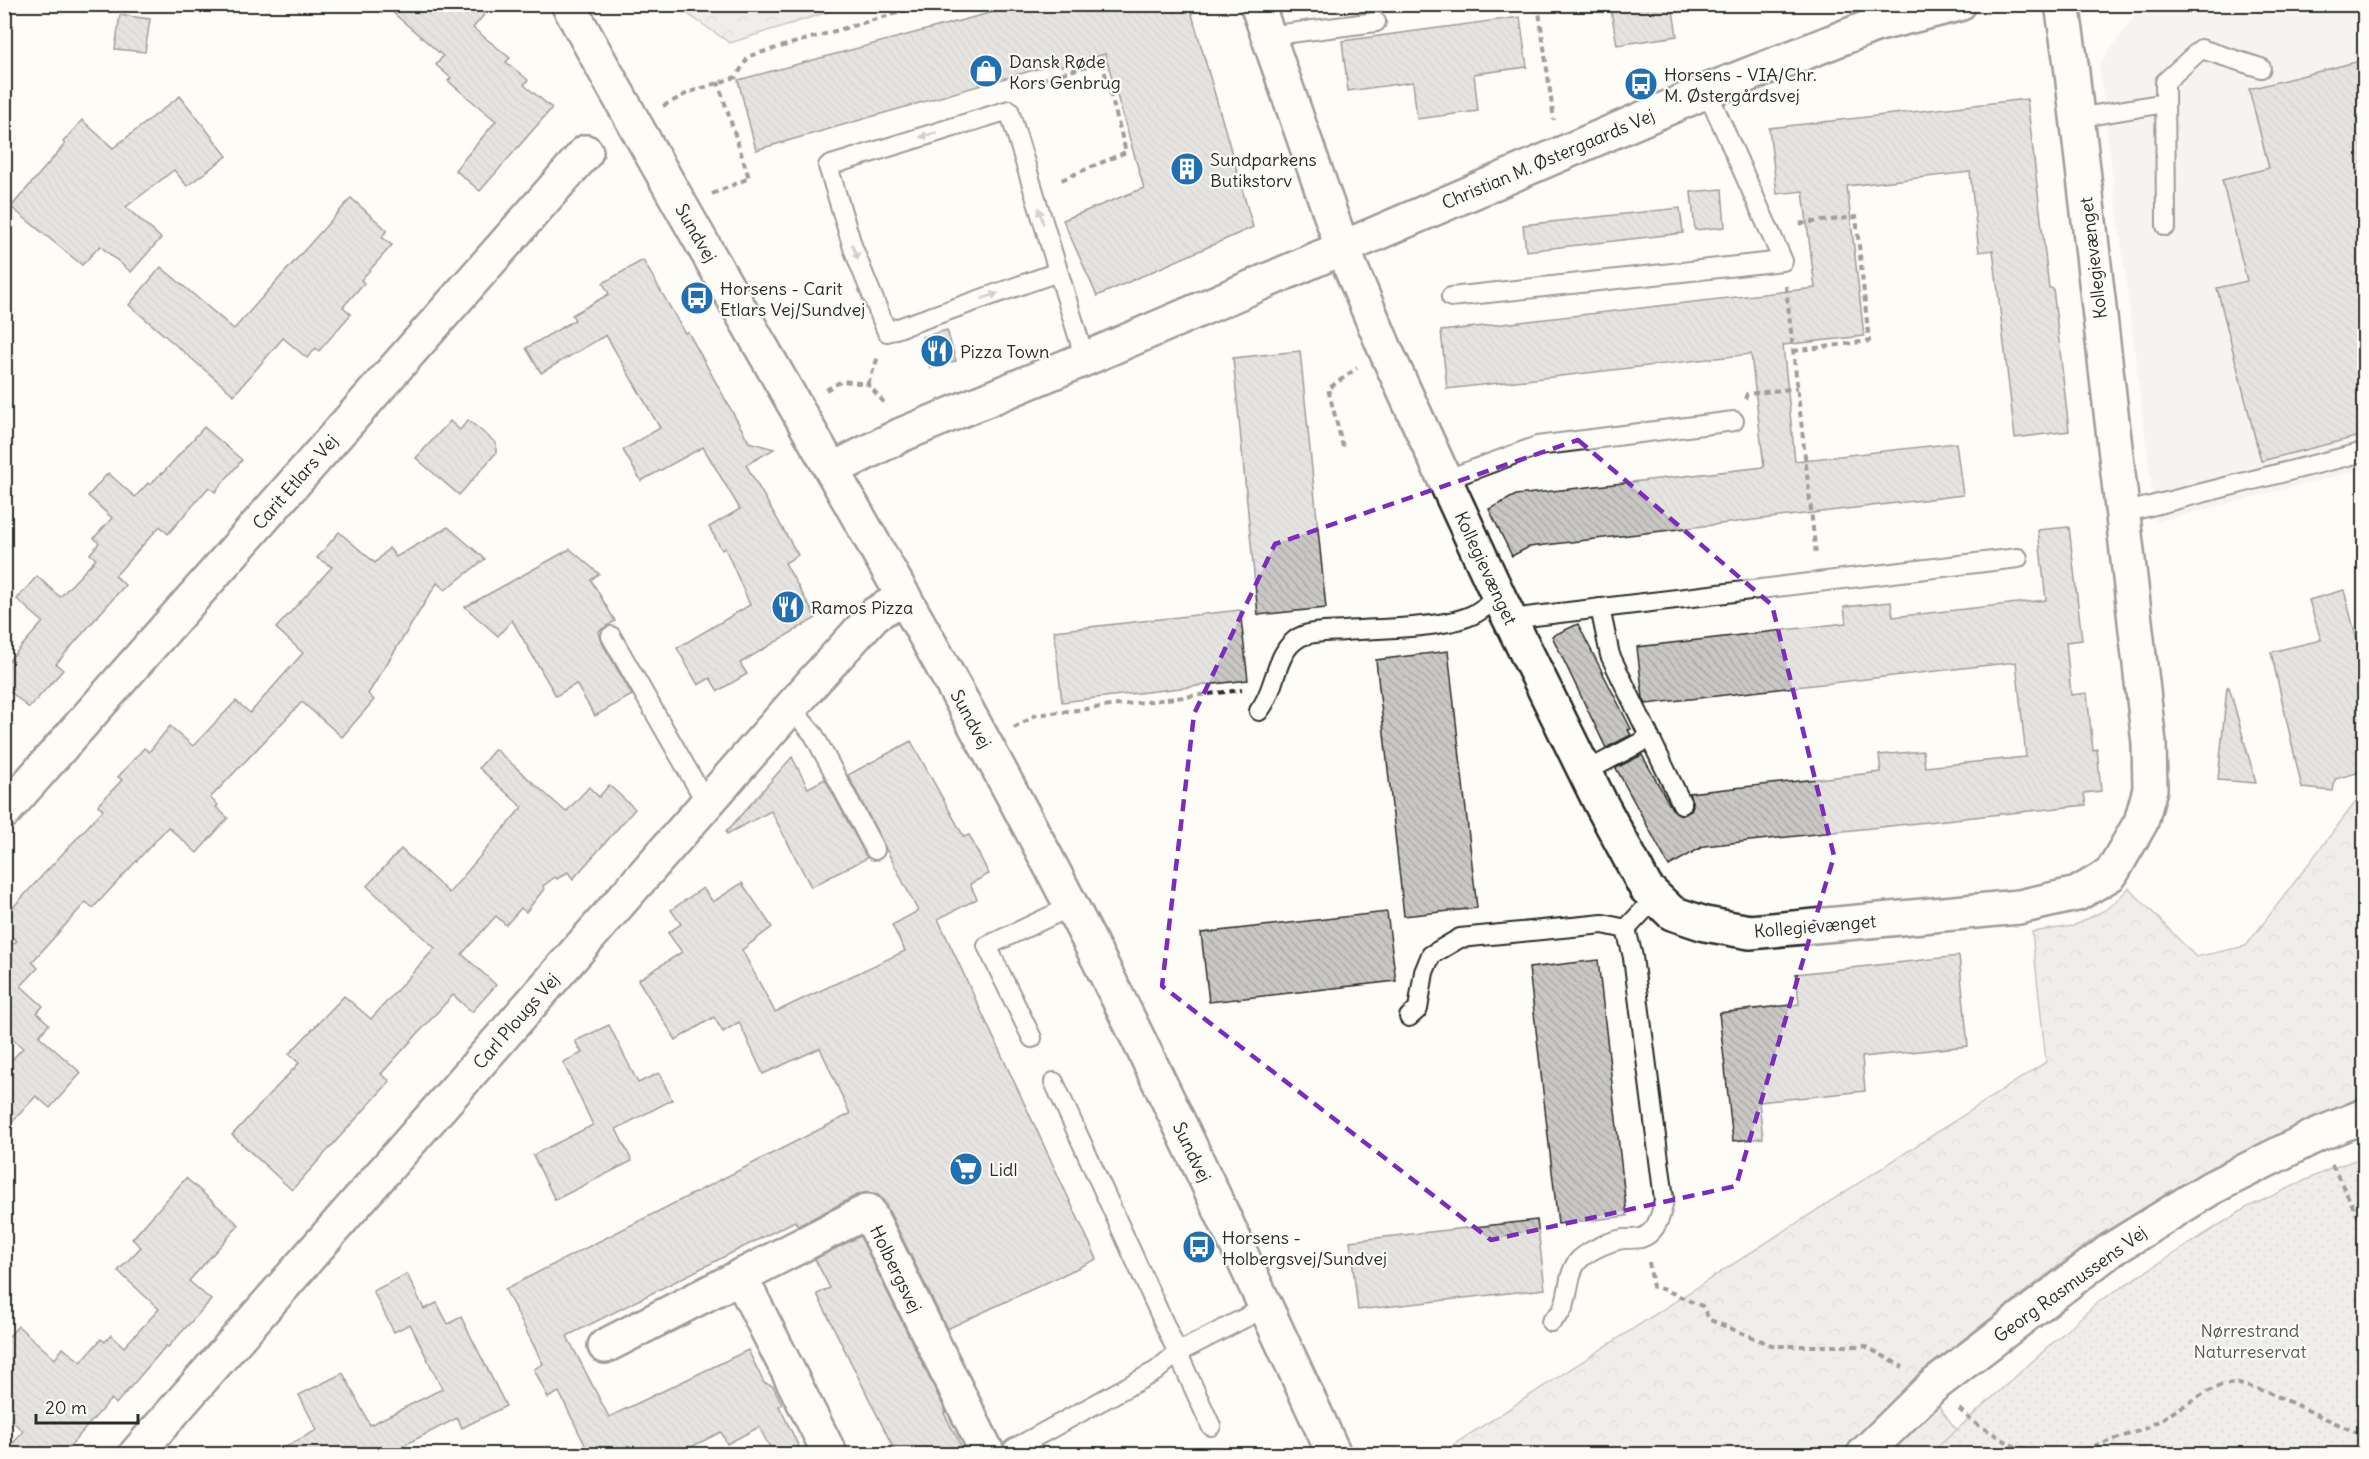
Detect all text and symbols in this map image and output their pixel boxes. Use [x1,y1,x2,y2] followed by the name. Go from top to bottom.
[1009,50,1121,94] place label: Dansk Røde Kors Genbrug
[968,53,1004,89] shop icon: Dansk Røde Kors Genbrug
[1664,63,1817,107] place label: Horsens - VIA/Chr. M. Østergårdsvej
[1623,66,1659,102] bus stop icon: Horsens - VIA/Chr. M. Østergårdsvej
[1438,104,1658,214] street label: Christian M. Østergaards Vej
[919,131,937,140] one-way arrow
[1210,148,1317,192] place label: Sundparkens Butikstorv
[1169,151,1205,187] building icon: Sundparkens Butikstorv
[2074,196,2112,320] street label: Kollegievænget
[670,200,722,266] street label: Sundvej
[1036,207,1045,225] one-way arrow
[851,243,860,261] one-way arrow
[720,277,865,321] place label: Horsens - Carit Etlars Vej/Sundvej
[679,280,715,316] bus stop icon: Horsens - Carit Etlars Vej/Sundvej
[981,291,999,300] one-way arrow
[919,333,955,369] restaurant icon: Pizza Town
[960,340,1049,363] place label: Pizza Town
[247,430,343,534] street label: Carit Etlars Vej
[1450,508,1522,628] street label: Kollegievænget
[770,589,806,625] restaurant icon: Ramos Pizza
[811,596,913,619] place label: Ramos Pizza
[945,685,997,753] street label: Sundvej
[1753,909,1877,943] street label: Kollegievænget
[468,968,564,1074] street label: Carl Plougs Vej
[1168,1118,1216,1186] street label: Sundvej
[948,1151,984,1187] supermarket icon: Lidl
[989,1158,1017,1181] place label: Lidl
[865,1221,927,1317] street label: Holbergsvej
[1989,1221,2151,1347] street label: Georg Rasmussens Vej
[1222,1226,1387,1270] place label: Horsens - Holbergsvej/Sundvej
[1181,1229,1217,1265] bus stop icon: Horsens - Holbergsvej/Sundvej
[2193,1319,2307,1363] park label: Nørrestrand Naturreservat
[36,1387,138,1425] scale bar
[45,1396,87,1419] text: 20 m

